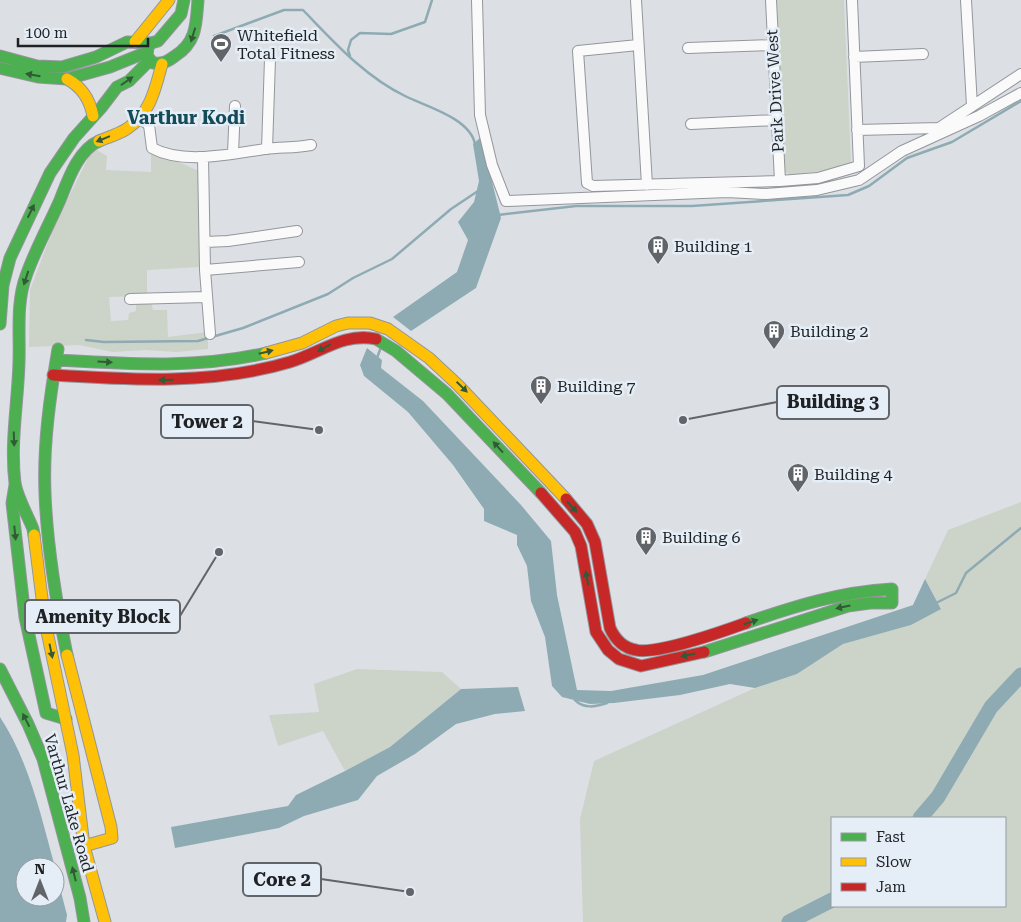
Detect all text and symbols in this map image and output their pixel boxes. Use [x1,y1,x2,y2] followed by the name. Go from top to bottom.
[18,15,148,47] scale bar
[25,24,68,42] text: 100 m
[237,26,335,63] place label: Whitefield Total Fitness
[189,27,197,43] one-way arrow
[762,29,788,153] street label: Park Drive West
[209,32,233,63] sports icon: Whitefield Total Fitness
[25,71,41,79] one-way arrow
[120,76,134,86] one-way arrow
[127,107,245,128] district label: Varthur Kodi
[96,136,111,143] one-way arrow
[27,203,35,218] one-way arrow
[646,234,670,265] building icon: Building 1
[674,237,752,256] place label: Building 1
[22,271,30,286] one-way arrow
[762,319,786,350] building icon: Building 2
[790,322,868,341] place label: Building 2
[316,344,331,352] one-way arrow
[259,348,274,356] one-way arrow
[97,359,113,367] one-way arrow
[529,374,553,405] building icon: Building 7
[158,376,174,384] one-way arrow
[557,377,635,396] place label: Building 7
[455,381,467,393] one-way arrow
[777,386,889,419] callout: Building 3
[787,391,879,412] text: Building 3
[161,405,253,438] callout: Tower 2
[171,411,243,432] text: Tower 2
[10,432,18,448] one-way arrow
[492,442,504,454] one-way arrow
[786,462,810,493] building icon: Building 4
[814,465,892,484] place label: Building 4
[566,500,578,512] one-way arrow
[11,525,19,541] one-way arrow
[634,525,658,556] building icon: Building 6
[662,528,740,547] place label: Building 6
[582,570,590,586] one-way arrow
[25,600,180,633] callout: Amenity Block
[836,603,851,611] one-way arrow
[35,606,171,627] text: Amenity Block
[743,618,758,625] one-way arrow
[48,643,56,659] one-way arrow
[681,651,696,659] one-way arrow
[22,712,30,727] one-way arrow
[40,732,98,874] street label: Varthur Lake Road
[831,817,1006,907] legend
[876,828,906,846] text: Fast
[876,853,912,871] text: Slow
[15,857,65,907] north arrow
[35,861,46,877] text: N
[243,863,321,896] callout: Core 2
[70,867,78,882] one-way arrow
[253,869,311,890] text: Core 2
[876,878,906,896] text: Jam

